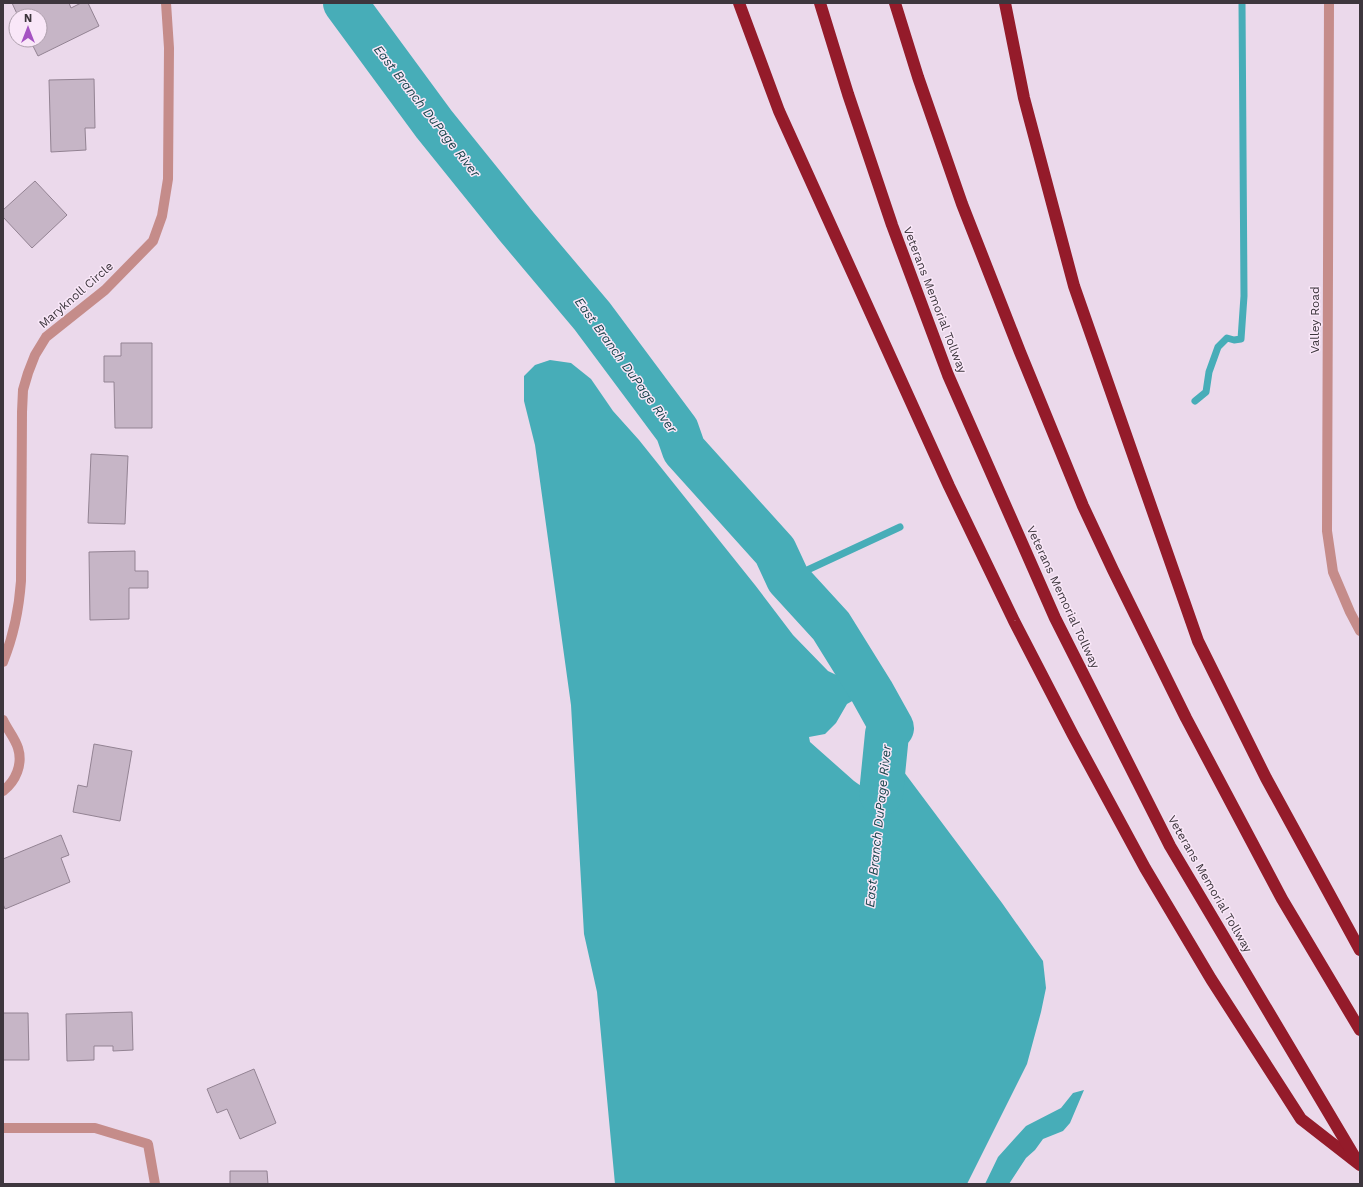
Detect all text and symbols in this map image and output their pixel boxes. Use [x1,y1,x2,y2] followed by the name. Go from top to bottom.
[8,8,48,48] north arrow
[24,12,32,25] text: N
[371,42,484,181] water label: East Branch DuPage River
[901,225,970,376] street label: Veterans Memorial Tollway
[36,259,116,331] street label: Maryknoll Circle
[1308,286,1322,354] street label: Valley Road
[572,294,681,436] water label: East Branch DuPage River
[1024,523,1103,671] street label: Veterans Memorial Tollway
[862,743,894,908] water label: East Branch DuPage River
[1165,813,1255,956] street label: Veterans Memorial Tollway

